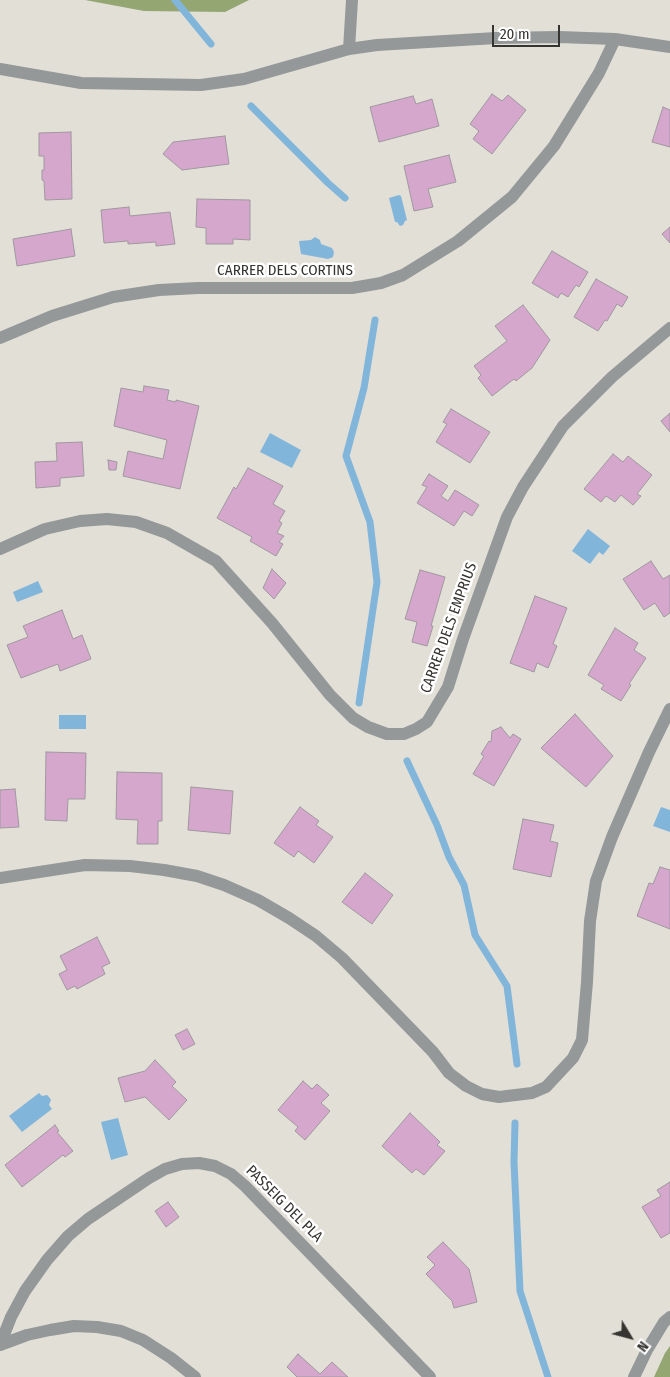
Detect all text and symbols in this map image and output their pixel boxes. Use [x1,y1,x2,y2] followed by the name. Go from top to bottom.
[495,15,562,47] scale bar
[500,25,530,43] text: 20 m
[217,262,353,280] street label: CARRER DELS CORTINS
[417,560,481,696] street label: CARRER DELS EMPRIUS
[242,1162,326,1246] street label: PASSEIG DEL PLA
[605,1312,655,1362] north arrow
[633,1338,652,1355] text: N

